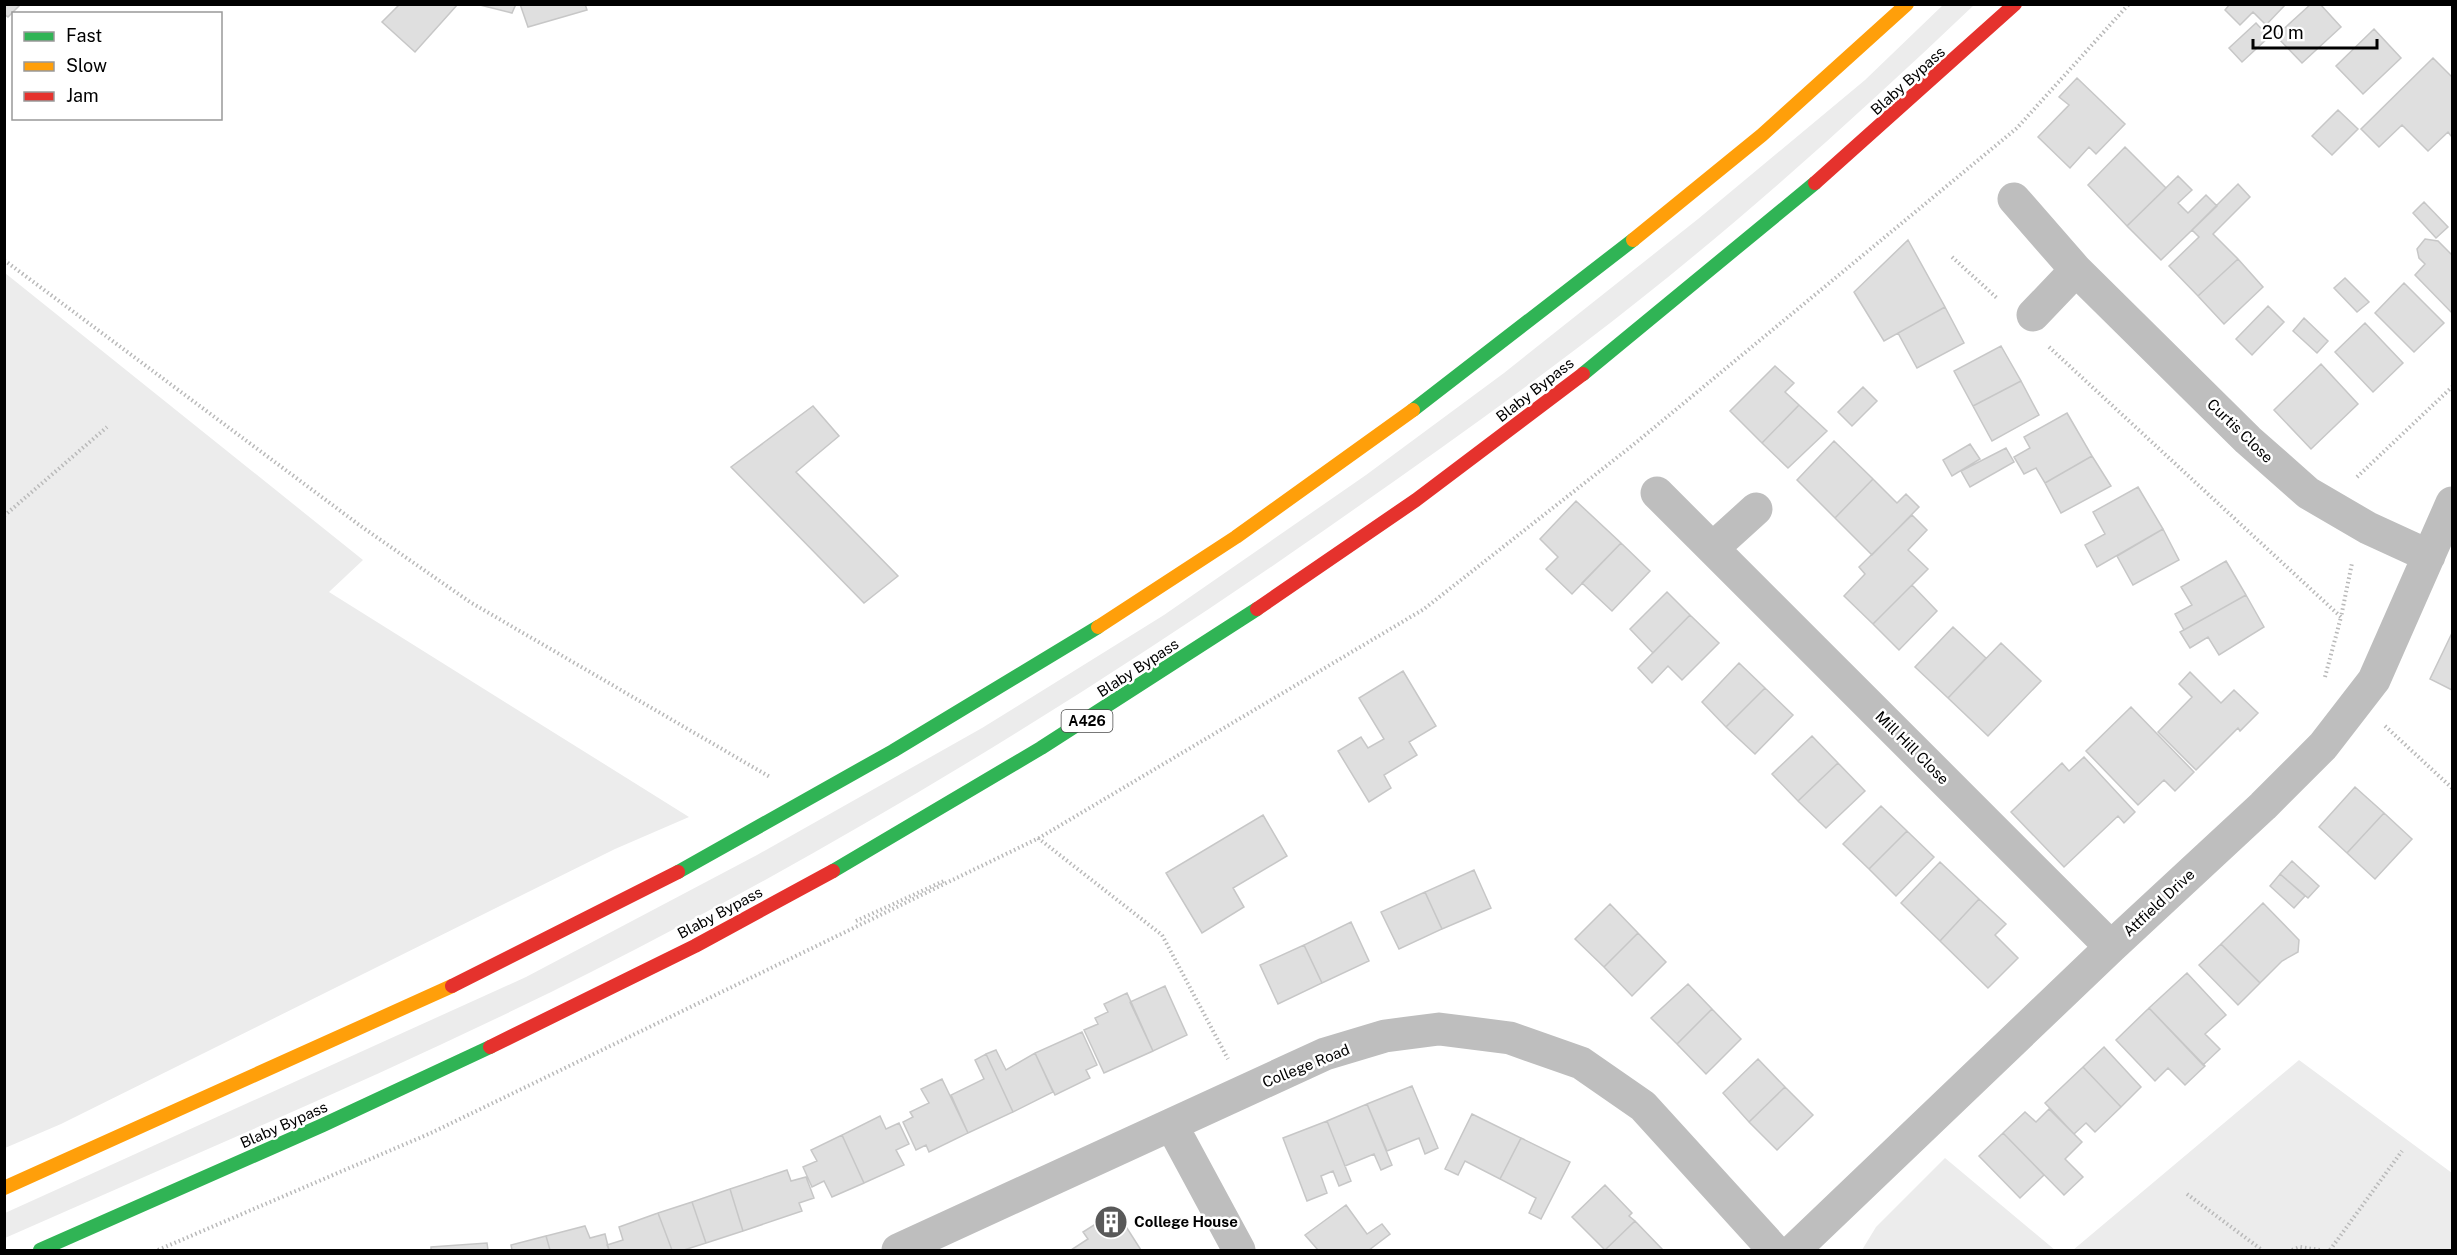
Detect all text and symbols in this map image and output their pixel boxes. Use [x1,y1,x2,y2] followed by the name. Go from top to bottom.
[12,12,222,120] legend
[2253,12,2378,50] scale bar
[2262,22,2304,43] text: 20 m
[66,25,102,46] text: Fast
[1867,43,1948,118] street label: Blaby Bypass
[66,55,107,76] text: Slow
[66,85,99,106] text: Jam
[1493,354,1577,425] street label: Blaby Bypass
[2204,395,2277,466] street label: Curtis Close
[1094,635,1182,700] street label: Blaby Bypass
[1872,708,1952,788] street label: Mill Hill Close
[1062,710,1112,732] road number: A426
[2120,865,2198,940] street label: Attfield Drive
[674,883,765,942] street label: Blaby Bypass
[1260,1040,1352,1091] street label: College Road
[238,1098,330,1151] street label: Blaby Bypass
[1093,1204,1129,1240] building icon: College House
[1134,1213,1238,1230] place label: College House

